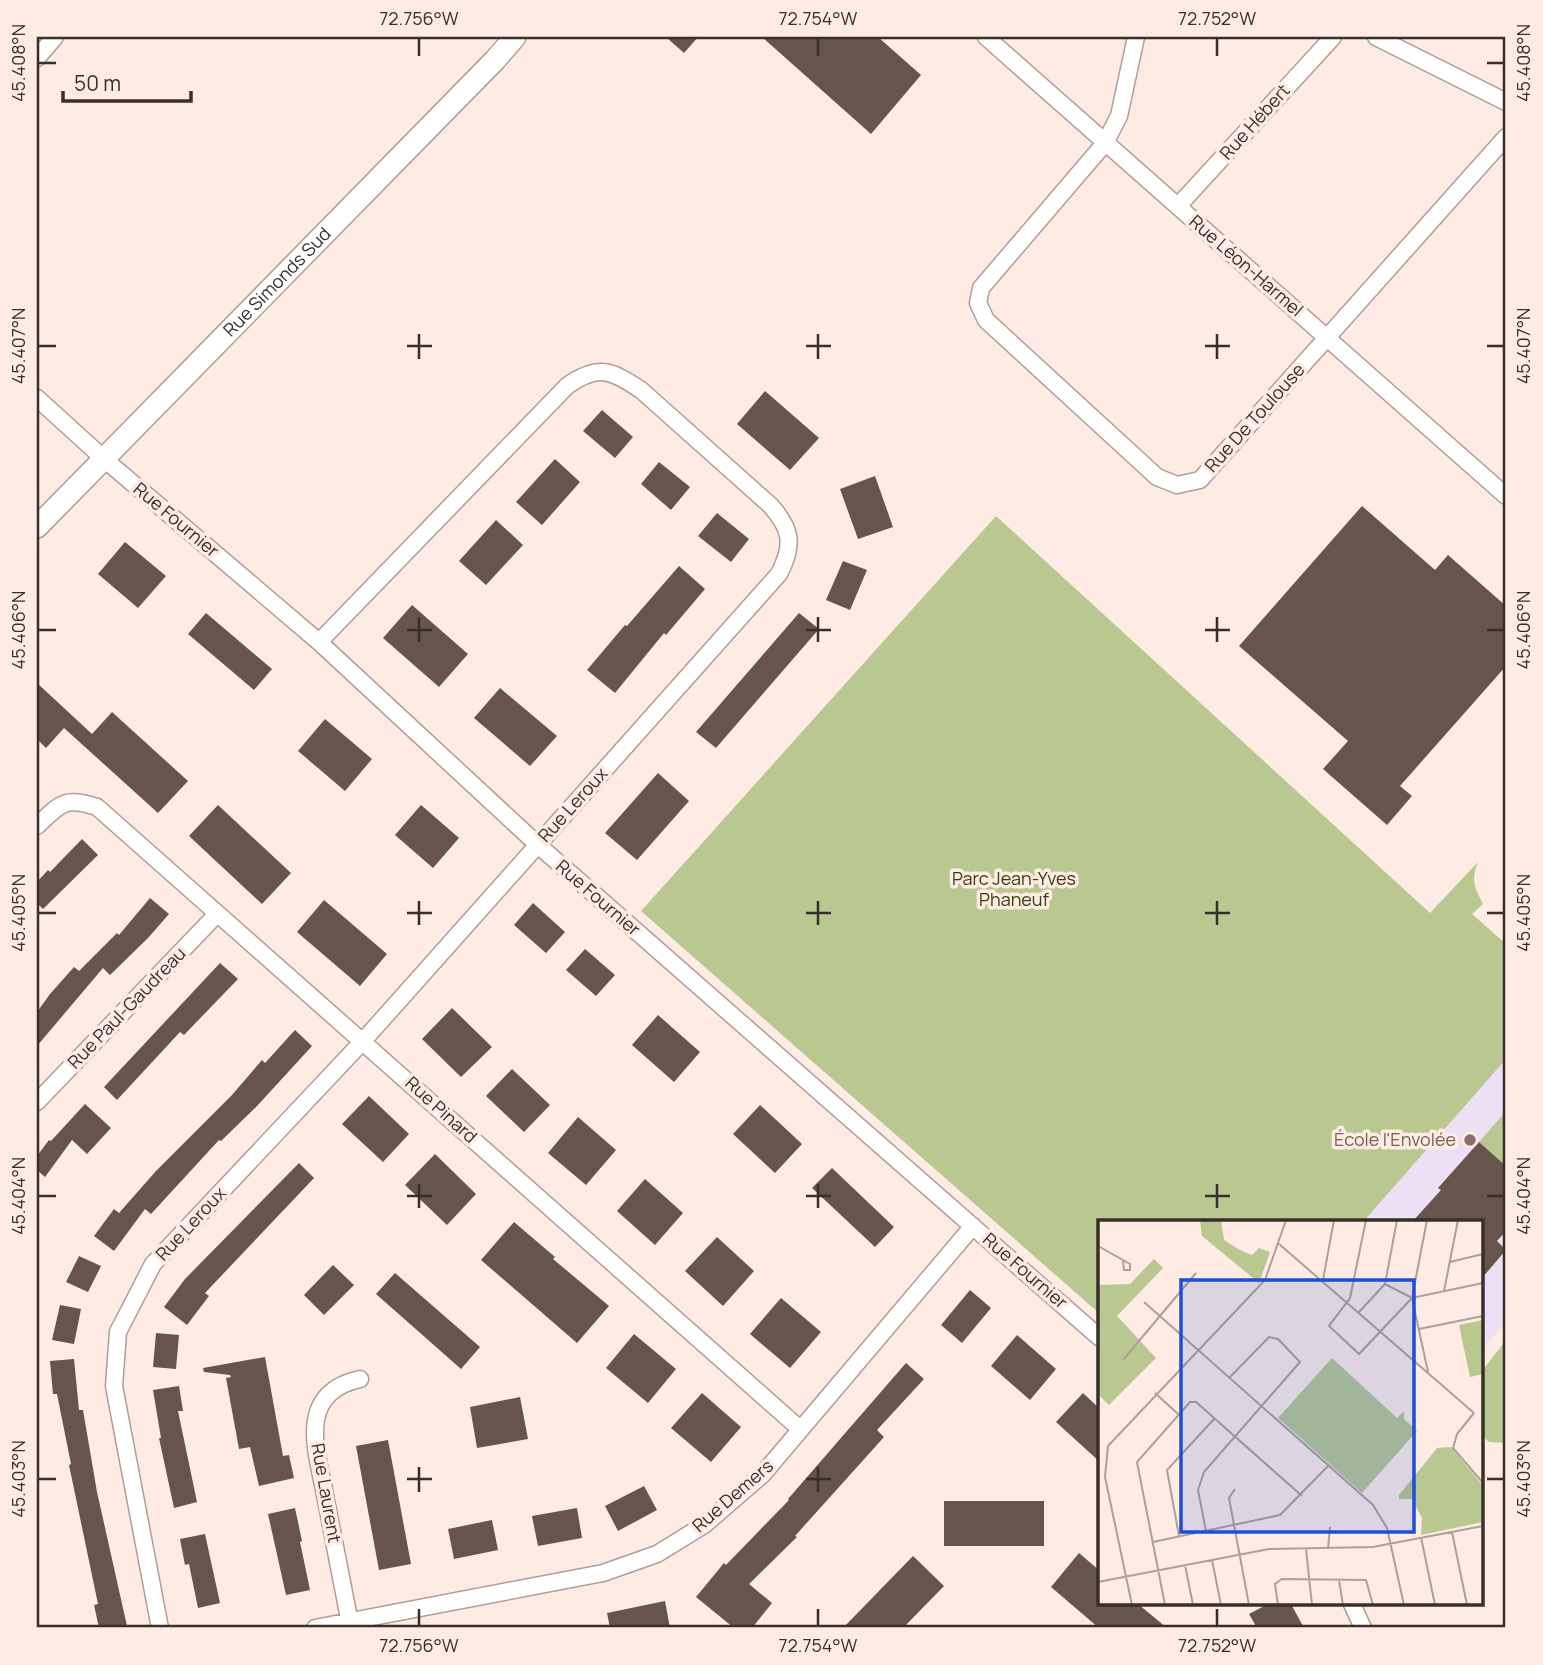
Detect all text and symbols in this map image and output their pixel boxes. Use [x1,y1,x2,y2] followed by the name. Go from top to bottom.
[379,6,459,30] text: 72.756°W
[779,6,858,30] text: 72.754°W
[1178,6,1256,30] text: 72.752°W
[6,24,30,102] text: 45.408°N
[1511,24,1535,102] text: 45.408°N
[63,60,191,104] scale bar
[74,69,121,97] text: 50 m
[1214,78,1295,164] street label: Rue Hébert
[1185,209,1309,321] street label: Rue Léon-Harmel
[217,222,336,341] street label: Rue Simonds Sud
[6,308,30,384] text: 45.407°N
[1511,308,1535,384] text: 45.407°N
[1199,358,1310,477] street label: Rue De Toulouse
[129,476,225,562] street label: Rue Fournier
[6,591,30,669] text: 45.406°N
[1511,591,1535,669] text: 45.406°N
[532,761,613,847] street label: Rue Leroux
[551,854,646,941] street label: Rue Fournier
[952,866,1076,911] park label: Parc Jean-Yves Phaneuf
[6,874,30,952] text: 45.405°N
[1511,874,1535,952] text: 45.405°N
[62,941,191,1073] street label: Rue Paul-Gaudreau
[401,1071,483,1148] street label: Rue Pinard
[1334,1127,1456,1151] place label: École l'Envolée
[1462,1132,1478,1148] marker: École l'Envolée
[6,1157,30,1235] text: 45.404°N
[1511,1157,1535,1235] text: 45.404°N
[150,1181,231,1266] street label: Rue Leroux
[1098,1220,1484,1606] inset map
[978,1227,1073,1314] street label: Rue Fournier
[6,1440,30,1518] text: 45.403°N
[1511,1440,1535,1518] text: 45.403°N
[306,1441,348,1544] street label: Rue Laurent
[687,1453,778,1537] street label: Rue Demers
[379,1633,459,1657] text: 72.756°W
[779,1633,858,1657] text: 72.754°W
[1178,1633,1256,1657] text: 72.752°W

